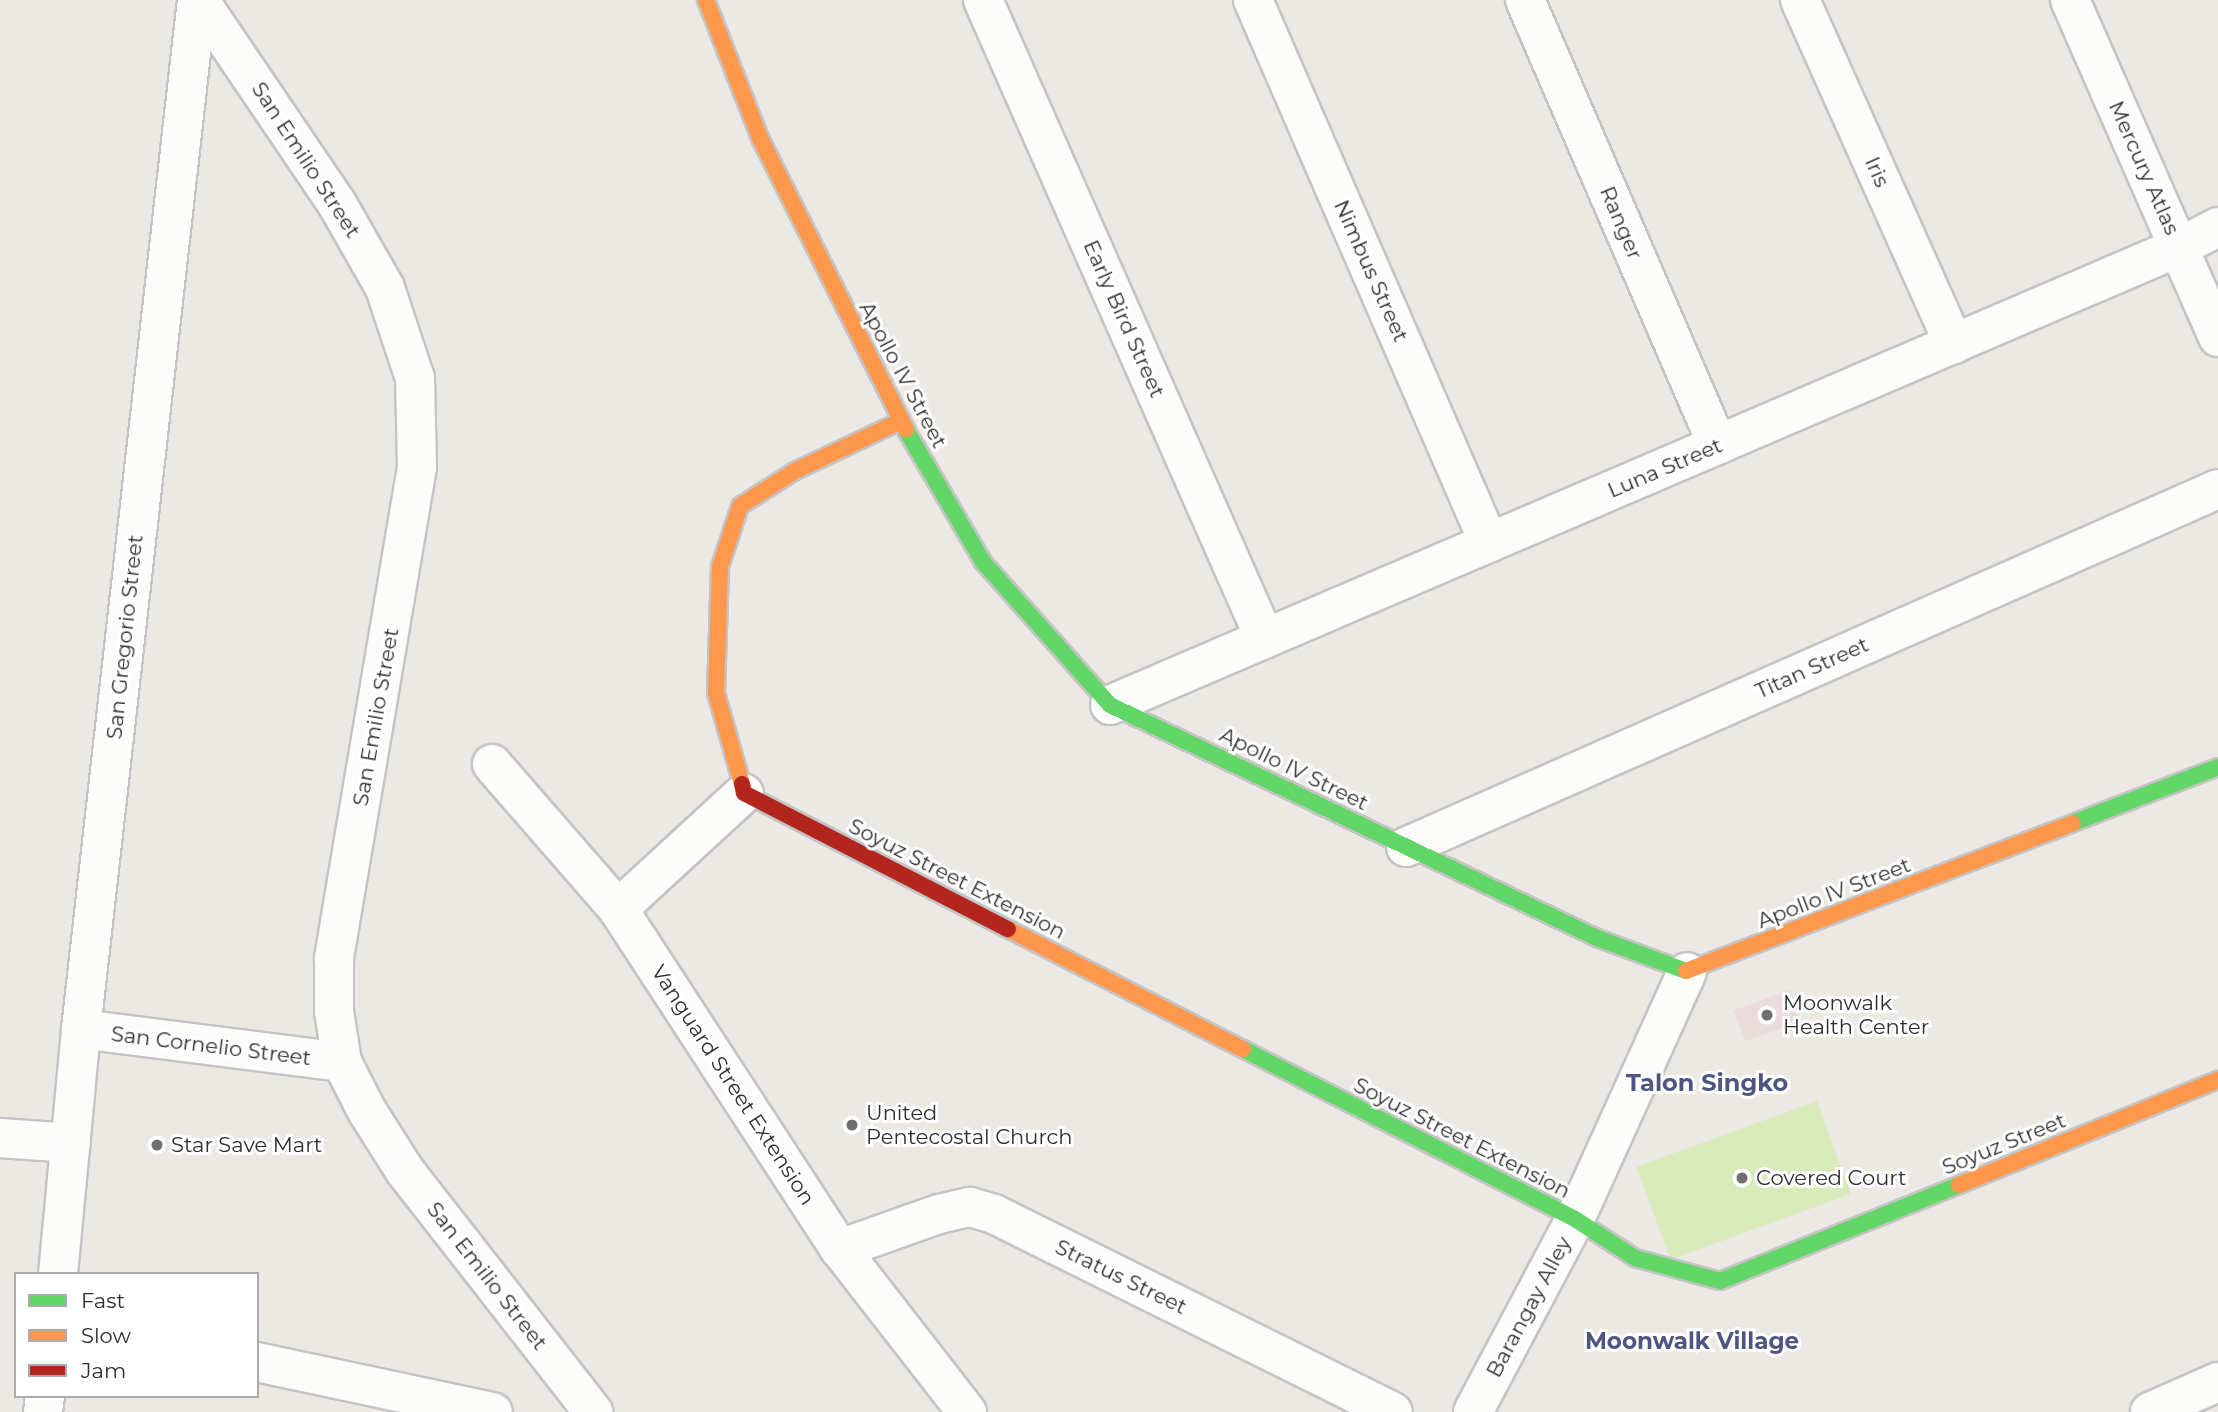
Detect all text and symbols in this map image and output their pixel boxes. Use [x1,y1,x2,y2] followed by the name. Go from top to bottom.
[246,77,366,243] street label: San Emilio Street
[2103,97,2185,239] street label: Mercury Atlas
[1859,153,1895,191] street label: Iris
[1594,183,1648,263] street label: Ranger
[1328,196,1414,346] street label: Nimbus Street
[1078,236,1170,402] street label: Early Bird Street
[854,298,952,452] street label: Apollo IV Street
[1604,433,1726,503] street label: Luna Street
[102,533,148,741] street label: San Gregorio Street
[348,626,404,808] street label: San Emilio Street
[1752,632,1872,704] street label: Titan Street
[1216,722,1372,816] street label: Apollo IV Street
[844,813,1070,945] street label: Soyuz Street Extension
[1754,852,1914,934] street label: Apollo IV Street
[646,960,820,1210] street label: Vanguard Street Extension
[1783,990,1929,1040] place label: Moonwalk Health Center
[1757,1005,1777,1025] marker: Moonwalk Health Center
[110,1021,312,1071] street label: San Cornelio Street
[1626,1069,1788,1097] district label: Talon Singko
[1349,1072,1575,1204] street label: Soyuz Street Extension
[866,1100,1072,1150] place label: United Pentecostal Church
[1939,1108,2069,1180] street label: Soyuz Street
[844,1117,860,1133] marker: United Pentecostal Church
[171,1132,322,1158] place label: Star Save Mart
[149,1137,165,1153] marker: Star Save Mart
[1756,1165,1907,1191] place label: Covered Court
[1734,1170,1750,1186] marker: Covered Court
[422,1197,552,1355] street label: San Emilio Street
[1481,1232,1577,1382] street label: Barangay Alley
[1051,1234,1191,1320] street label: Stratus Street
[14,1272,259,1398] legend
[81,1288,125,1313] text: Fast
[81,1323,131,1348] text: Slow
[1585,1327,1799,1355] district label: Moonwalk Village
[81,1358,126,1383] text: Jam

